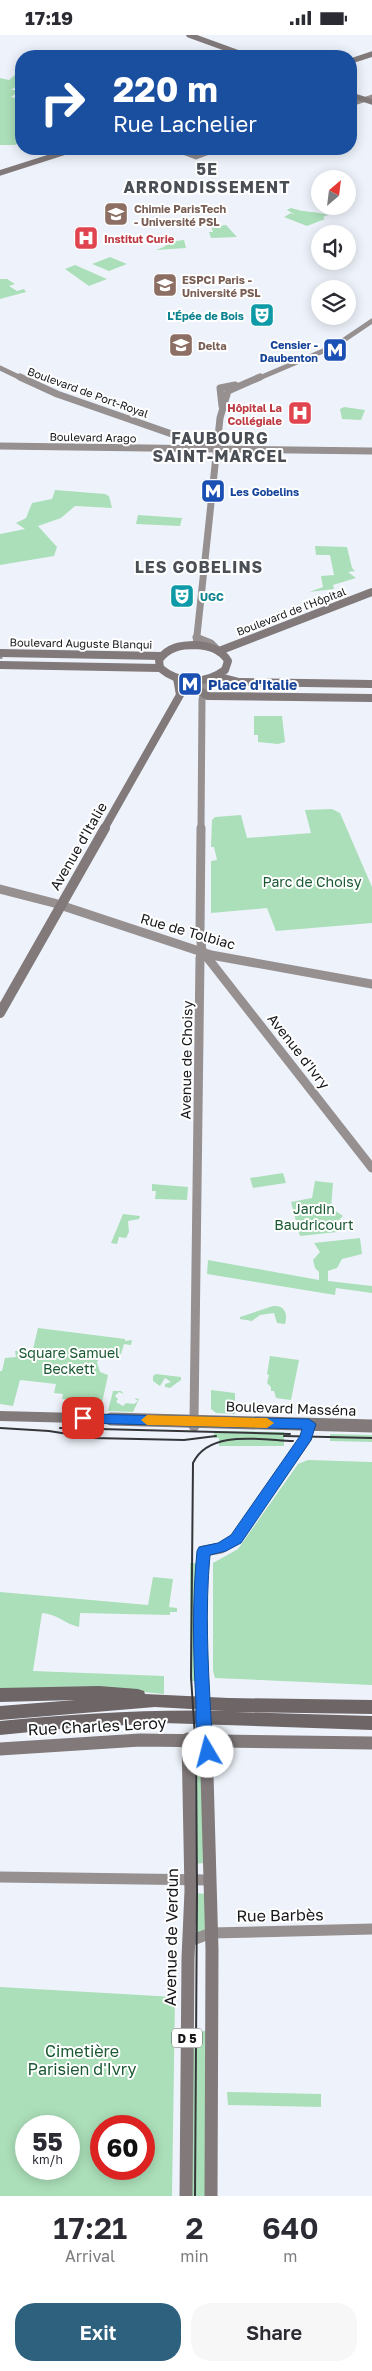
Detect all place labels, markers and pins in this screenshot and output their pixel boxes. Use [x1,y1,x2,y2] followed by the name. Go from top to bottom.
[103,201,129,227] school or university icon: Chimie ParisTech - Université PSL
[134,202,226,228] place label: Chimie ParisTech - Université PSL
[73,225,99,251] hospital icon: Institut Curie
[104,232,175,245] place label: Institut Curie
[152,272,178,298] school or university icon: ESPCI Paris - Université PSL
[182,273,261,299] place label: ESPCI Paris - Université PSL
[249,302,275,328] theatre icon: L'Épée de Bois
[167,309,244,322] place label: L'Épée de Bois
[168,332,194,358] school or university icon: Delta
[322,337,348,363] metro station icon: Censier - Daubenton
[260,338,318,364] place label: Censier - Daubenton
[198,339,227,352] place label: Delta
[287,400,313,426] hospital icon: Hôpital La Collégiale
[227,401,283,427] place label: Hôpital La Collégiale
[200,478,226,504] metro station icon: Les Gobelins
[230,485,299,498] place label: Les Gobelins
[169,583,195,609] theatre icon: UGC
[200,590,224,603] place label: UGC
[177,671,203,697] metro station icon: Place d'Italie
[208,676,297,693] place label: Place d'Italie
[62,1397,104,1439] pin

